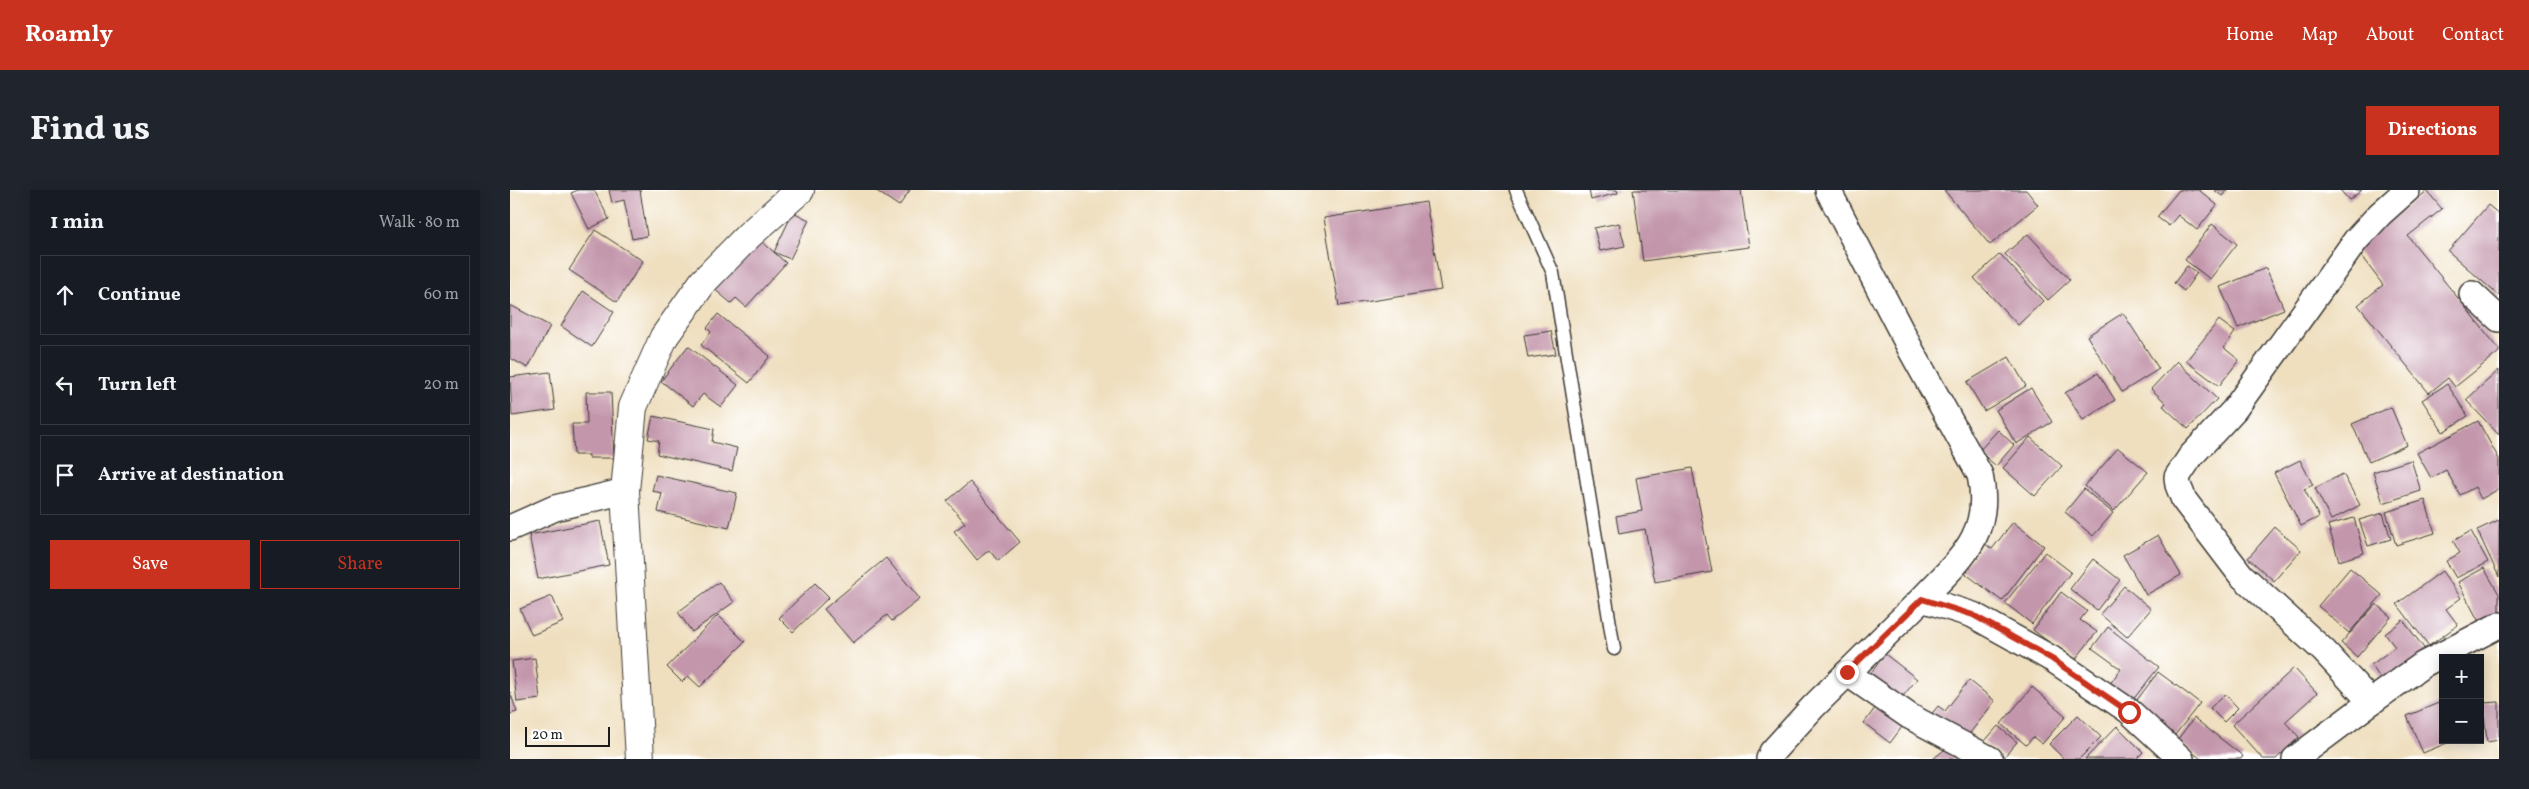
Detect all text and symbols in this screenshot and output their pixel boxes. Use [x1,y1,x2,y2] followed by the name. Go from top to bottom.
[25,18,113,52] text: Roamly
[2226,23,2274,48] text: Home
[2302,23,2338,48] text: Map
[2366,23,2414,48] text: About
[2442,23,2504,48] text: Contact
[30,106,150,154] text: Find us
[2366,106,2499,155] button: Directions
[50,208,104,237] text: 1 min
[379,212,460,234] text: Walk · 80 m
[51,281,79,309] icon: ahead
[98,282,181,308] text: Continue
[424,284,459,306] text: 60 m
[51,371,79,399] icon: left
[98,372,177,398] text: Turn left
[424,374,459,396] text: 20 m
[51,461,79,489] icon: arrive
[98,462,284,488] text: Arrive at destination
[50,540,250,589] button: Save
[260,540,460,589] button: Share
[2439,654,2484,744] map controls
[2439,654,2484,699] button: +
[1836,661,1859,684] route end
[2439,699,2484,744] button: −
[2118,701,2141,724] route start
[525,724,610,747] scale bar
[532,726,563,745] text: 20 m

